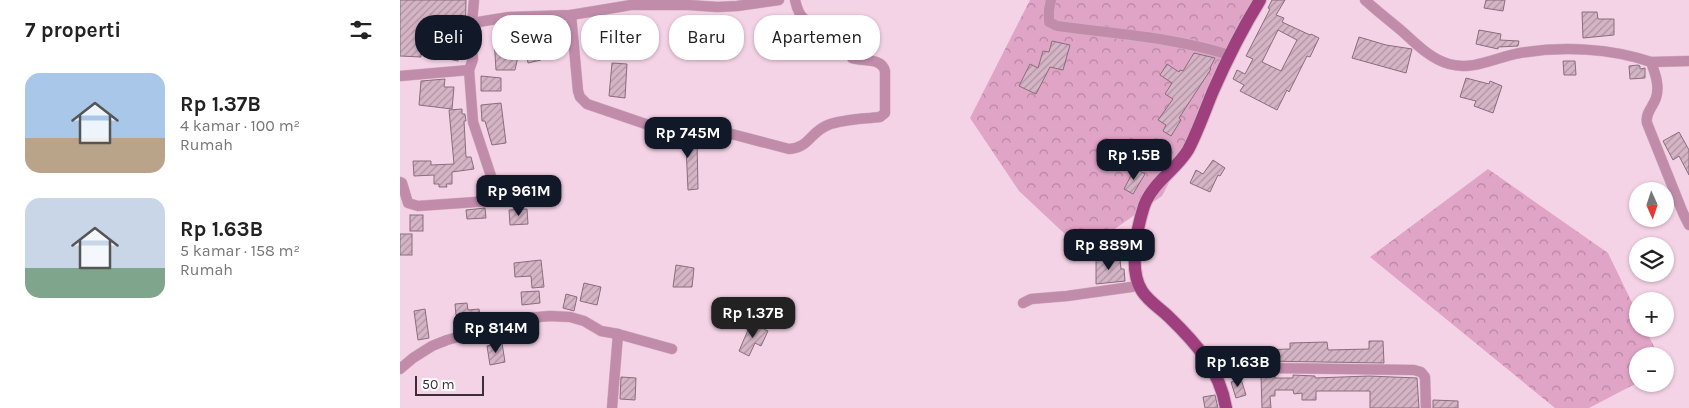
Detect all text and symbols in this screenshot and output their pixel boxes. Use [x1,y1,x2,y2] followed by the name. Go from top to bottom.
[415,15,482,60] chip: Beli
[492,15,571,60] chip: Sewa
[581,15,659,60] chip: Filter
[669,15,744,60] chip: Baru
[754,15,880,60] chip: Apartemen
[347,16,375,44] icon: filters
[25,18,121,42] text: 7 properti
[180,92,261,116] text: Rp 1.37B
[65,93,125,153] icon: home
[180,116,300,135] text: 4 kamar · 100 m²
[642,116,734,159] pin: Rp 745M
[656,123,720,142] text: Rp 745M
[180,135,233,154] text: Rumah
[1088,138,1180,181] pin: Rp 1.5B
[1108,145,1160,164] text: Rp 1.5B
[473,174,565,217] pin: Rp 961M
[487,181,551,200] text: Rp 961M
[1629,182,1674,228] north arrow
[1629,182,1674,392] map controls
[180,217,263,241] text: Rp 1.63B
[65,218,125,278] icon: home
[1063,228,1155,271] pin: Rp 889M
[1075,235,1143,254] text: Rp 889M
[1629,237,1674,282] button: layers
[180,241,300,260] text: 5 kamar · 158 m²
[180,260,233,279] text: Rumah
[1629,292,1674,337] button: +
[701,296,805,339] pin: Rp 1.37B
[722,303,784,322] text: Rp 1.37B
[450,312,542,354] pin: Rp 814M
[464,318,528,337] text: Rp 814M
[1186,346,1290,388] pin: Rp 1.63B
[1629,347,1674,392] button: −
[1206,352,1270,371] text: Rp 1.63B
[415,373,484,396] scale bar
[422,376,455,393] text: 50 m

